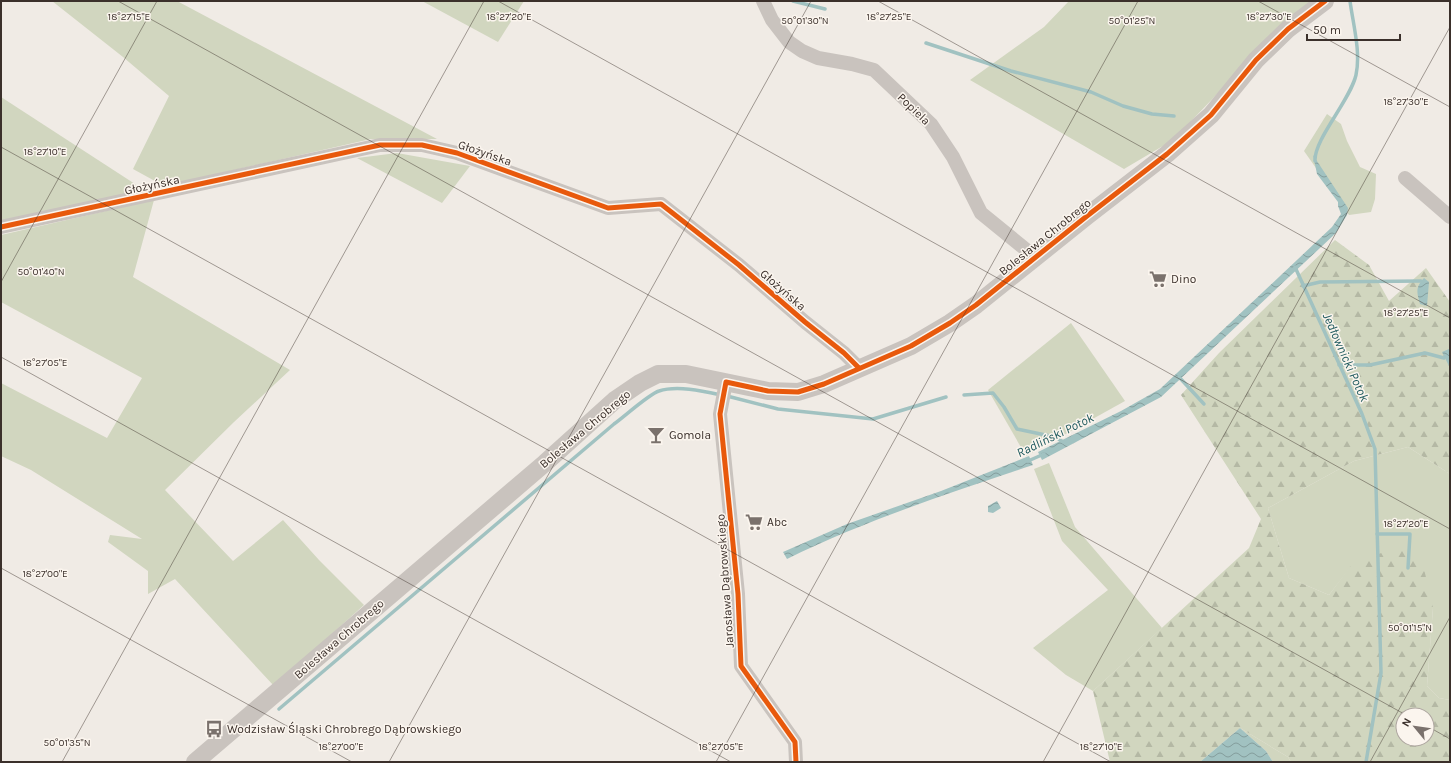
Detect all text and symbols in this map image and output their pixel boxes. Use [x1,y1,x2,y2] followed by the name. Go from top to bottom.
[108,11,150,23] text: 18°27'15"E
[486,11,532,23] text: 18°27'20"E
[867,11,911,23] text: 18°27'25"E
[1246,11,1292,23] text: 18°27'30"E
[781,15,829,27] text: 50°01'30"N
[1109,15,1155,27] text: 50°01'25"N
[1307,16,1400,42] scale bar
[1313,23,1341,37] text: 50 m
[895,90,933,128] street label: Popiela
[1383,96,1429,108] text: 18°27'30"E
[456,137,514,169] street label: Głożyńska
[24,146,66,158] text: 18°27'10"E
[123,172,181,198] street label: Głożyńska
[996,196,1094,278] street label: Bolesława Chrobrego
[18,266,65,278] text: 50°01'40"N
[757,266,809,314] street label: Głożyńska
[1148,269,1168,289] supermarket icon: Dino
[1171,272,1196,286] place label: Dino
[1384,307,1428,319] text: 18°27'25"E
[1320,310,1372,404] water label: Jedłownicki Potok
[23,357,67,369] text: 18°27'05"E
[537,387,633,471] street label: Bolesława Chrobrego
[1014,410,1096,460] water label: Radliński Potok
[646,425,666,445] bar icon: Gomola
[669,428,711,442] place label: Gomola
[744,512,764,532] supermarket icon: Abc
[713,514,737,648] street label: Jarosława Dąbrowskiego
[767,515,787,529] place label: Abc
[1383,518,1429,530] text: 18°27'20"E
[22,568,68,580] text: 18°27'00"E
[291,596,387,682] street label: Bolesława Chrobrego
[1388,622,1432,634] text: 50°01'15"N
[1395,707,1435,747] north arrow
[1399,716,1414,729] text: N
[204,719,224,739] bus stop icon: Wodzisław Śląski Chrobrego Dąbrowskiego
[227,721,461,736] place label: Wodzisław Śląski Chrobrego Dąbrowskiego
[43,737,91,749] text: 50°01'35"N
[318,741,364,753] text: 18°27'00"E
[699,741,743,753] text: 18°27'05"E
[1080,741,1122,753] text: 18°27'10"E

